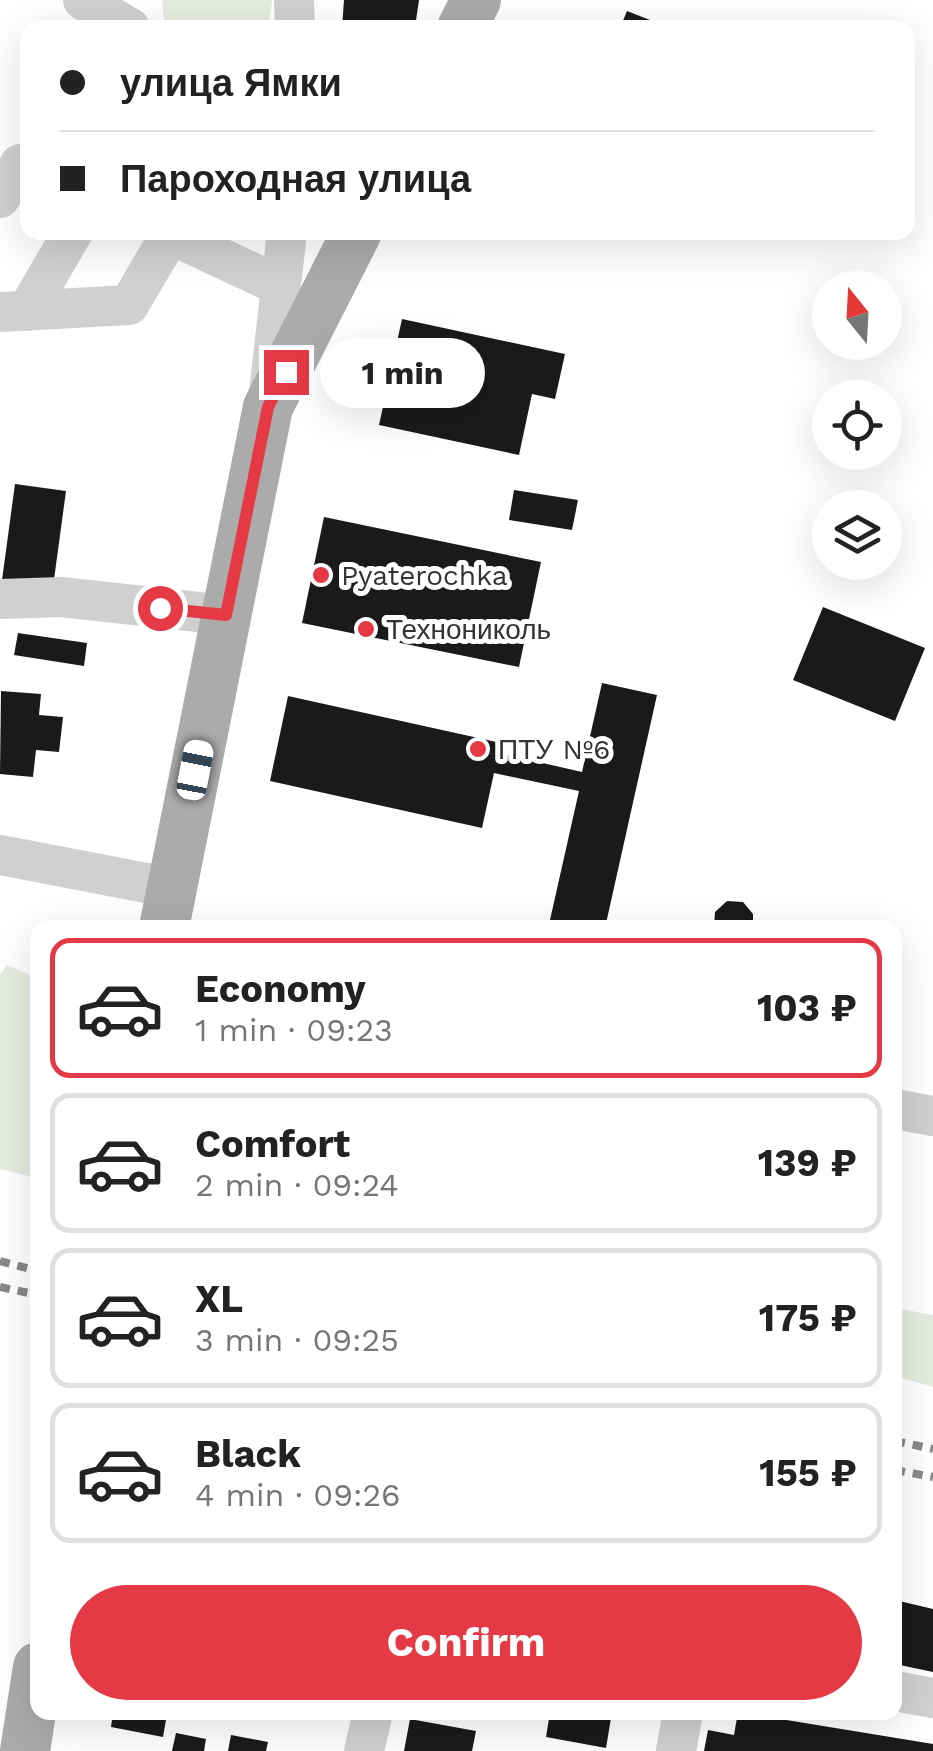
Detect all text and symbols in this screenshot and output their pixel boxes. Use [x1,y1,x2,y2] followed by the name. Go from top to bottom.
[120,61,342,105] text: улица Ямки
[120,157,471,201] text: Пароходная улица
[812,270,902,360] north arrow
[812,270,902,580] map controls
[321,337,486,407] callout: 1 min
[264,350,309,395] route end
[361,354,444,392] text: 1 min
[812,380,902,470] button: locate
[812,490,902,580] button: layers
[341,559,508,592] place label: Pyaterochka
[310,564,332,586] marker: Pyaterochka
[138,586,183,631] route start
[386,613,551,646] place label: Технониколь
[355,618,377,640] marker: Технониколь
[498,733,610,766] place label: ПТУ №6
[175,738,215,802] car
[467,738,489,760] marker: ПТУ №6
[75,963,165,1053] icon: car
[195,967,366,1011] text: Economy
[757,986,857,1030] text: 103 ₽
[195,1011,393,1049] text: 1 min · 09:23
[75,1118,165,1208] icon: car
[195,1122,350,1166] text: Comfort
[758,1141,857,1185] text: 139 ₽
[195,1166,399,1204] text: 2 min · 09:24
[75,1273,165,1363] icon: car
[195,1277,243,1321] text: XL
[759,1296,857,1340] text: 175 ₽
[195,1321,399,1359] text: 3 min · 09:25
[75,1428,165,1518] icon: car
[195,1432,301,1476] text: Black
[759,1451,857,1495] text: 155 ₽
[195,1476,401,1514] text: 4 min · 09:26
[70,1585,862,1700] button: Confirm

